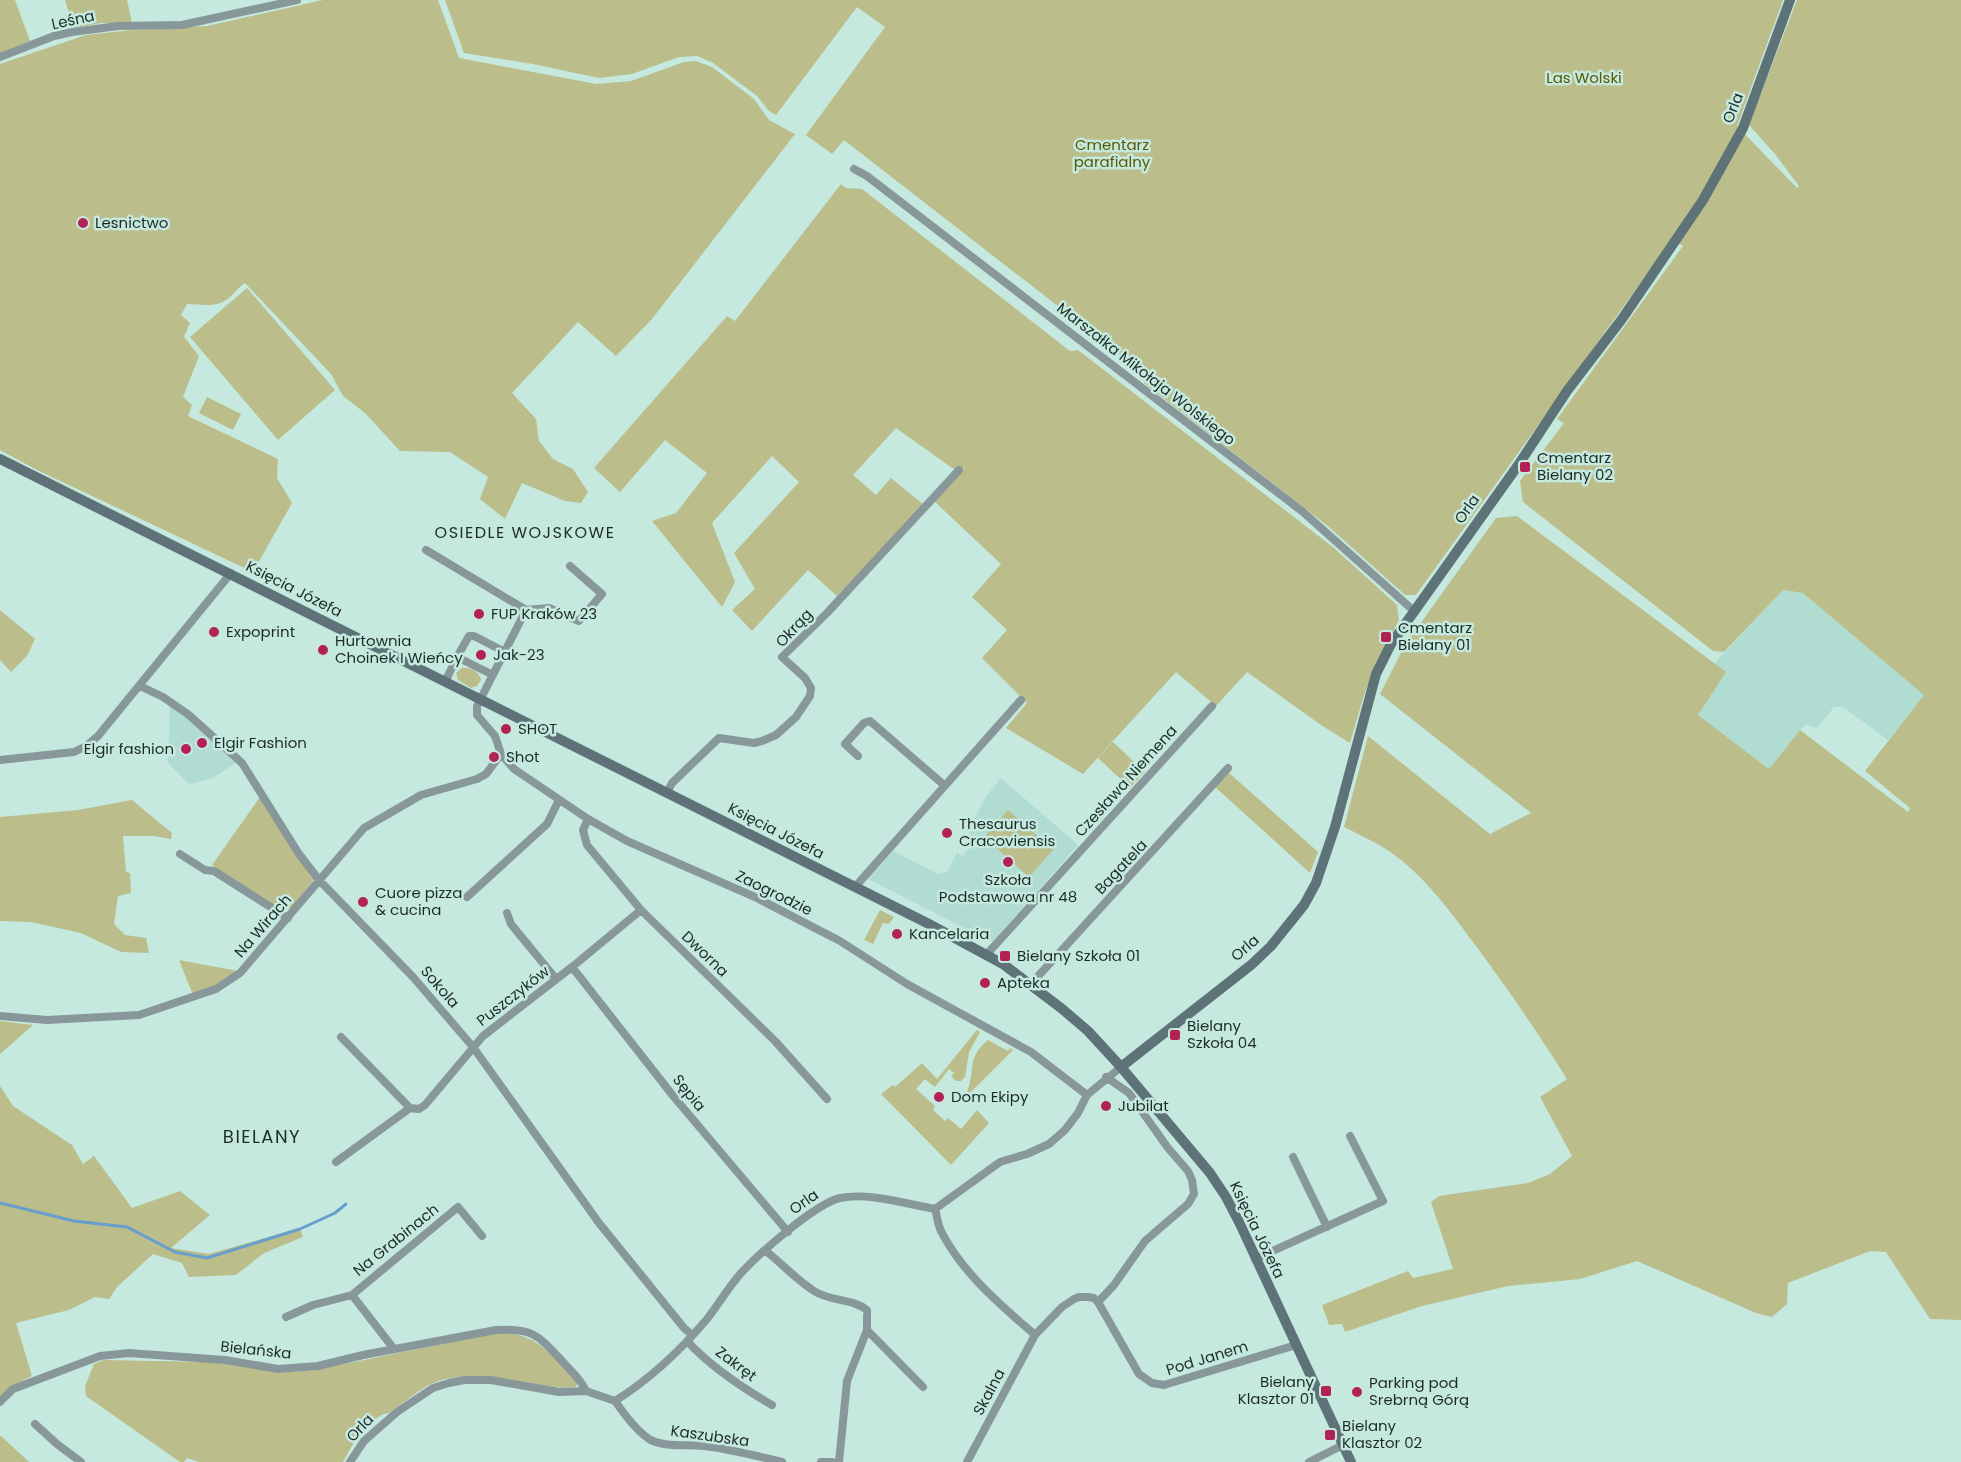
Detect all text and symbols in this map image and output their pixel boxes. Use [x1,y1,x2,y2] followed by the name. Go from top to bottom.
[50,5,96,34] street label: Leśna
[1546,67,1622,88] park label: Las Wolski
[1717,89,1748,126] street label: Orla
[1074,134,1151,172] park label: Cmentarz parafialny
[95,212,168,233] place label: Lesnictwo
[76,216,90,230] marker: Lesnictwo
[1053,297,1240,450] street label: Marszałka Mikołaja Wolskiego
[1537,447,1613,485] place label: Cmentarz Bielany 02
[1518,460,1532,474] marker: Cmentarz Bielany 02
[1449,490,1484,528] street label: Orla
[435,521,615,544] district label: OSIEDLE WOJSKOWE
[242,555,346,622] street label: Księcia Józefa
[491,603,597,624] place label: FUP Kraków 23
[770,604,817,651] street label: Okrąg
[472,607,486,621] marker: FUP Kraków 23
[1398,617,1472,655] place label: Cmentarz Bielany 01
[226,621,295,642] place label: Expoprint
[207,625,221,639] marker: Expoprint
[335,630,463,668] place label: Hurtownia Choinek I Wieńcy
[1379,630,1393,644] marker: Cmentarz Bielany 01
[316,643,330,657] marker: Hurtownia Choinek I Wieńcy
[493,644,545,665] place label: Jak-23
[474,648,488,662] marker: Jak-23
[518,718,557,739] place label: SHOT
[1070,720,1182,841] street label: Czesława Niemena
[499,722,513,736] marker: SHOT
[214,732,307,753] place label: Elgir Fashion
[195,736,209,750] marker: Elgir Fashion
[84,738,174,759] place label: Elgir fashion
[179,742,193,756] marker: Elgir fashion
[506,746,539,767] place label: Shot
[487,750,501,764] marker: Shot
[724,797,828,864] street label: Księcia Józefa
[959,813,1056,851] place label: Thesaurus Cracoviensis
[940,826,954,840] marker: Thesaurus Cracoviensis
[1090,835,1152,899] street label: Bagatela
[1001,855,1015,869] marker: Szkoła Podstawowa nr 48
[732,865,816,920] street label: Zaogrodzie
[939,869,1077,907] place label: Szkoła Podstawowa nr 48
[375,882,462,920] place label: Cuore pizza & cucina
[229,890,296,962] street label: Na Wirach
[356,895,370,909] marker: Cuore pizza & cucina
[909,923,989,944] place label: Kancelaria
[677,926,733,981] street label: Dworna
[890,927,904,941] marker: Kancelaria
[1226,929,1263,966] street label: Orla
[1017,945,1140,966] place label: Bielany Szkoła 01
[998,949,1012,963] marker: Bielany Szkoła 01
[472,960,554,1031] street label: Puszczyków
[416,961,465,1012] street label: Sokola
[997,972,1050,993] place label: Apteka
[978,976,992,990] marker: Apteka
[1187,1015,1257,1053] place label: Bielany Szkoła 04
[1168,1028,1182,1042] marker: Bielany Szkoła 04
[668,1070,711,1116] street label: Sępia
[951,1086,1029,1107] place label: Dom Ekipy
[932,1090,946,1104] marker: Dom Ekipy
[1118,1095,1169,1116] place label: Jubilat
[1099,1099,1113,1113] marker: Jubilat
[223,1124,301,1149] district label: BIELANY
[1225,1178,1290,1282] street label: Księcia Józefa
[785,1184,823,1219] street label: Orla
[349,1199,443,1281] street label: Na Grabinach
[219,1335,293,1364] street label: Bielańska
[1163,1335,1251,1380] street label: Pod Janem
[711,1341,761,1386] street label: Zakręt
[968,1365,1010,1419] street label: Skalna
[1238,1371,1315,1409] place label: Bielany Klasztor 01
[1369,1372,1469,1410] place label: Parking pod Srebrną Górą
[1319,1384,1333,1398] marker: Bielany Klasztor 01
[1350,1385,1364,1399] marker: Parking pod Srebrną Górą
[341,1409,378,1446] street label: Orla
[1342,1415,1422,1453] place label: Bielany Klasztor 02
[669,1420,751,1451] street label: Kaszubska
[1323,1428,1337,1442] marker: Bielany Klasztor 02

